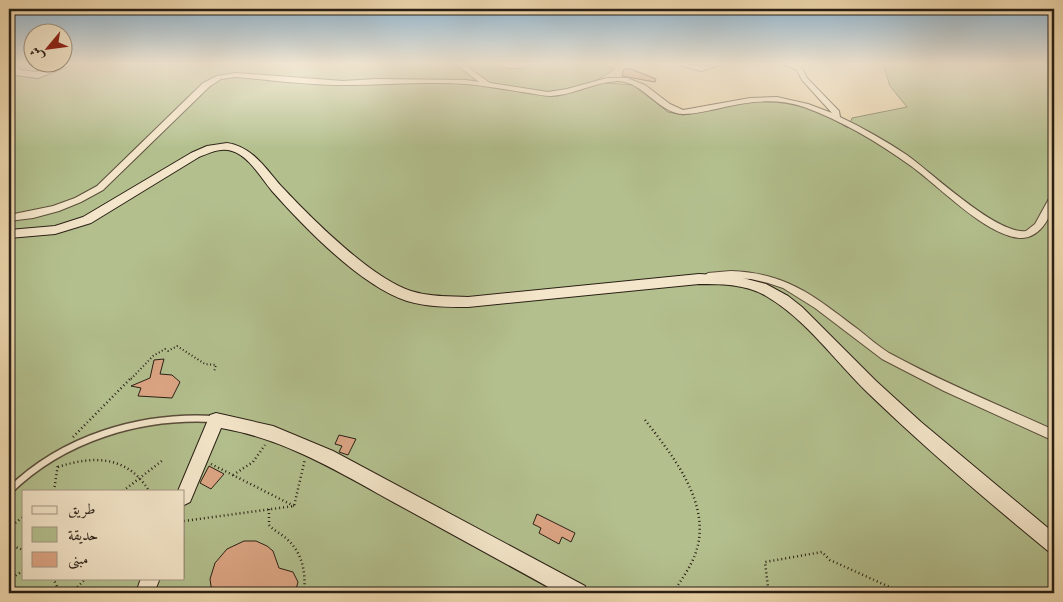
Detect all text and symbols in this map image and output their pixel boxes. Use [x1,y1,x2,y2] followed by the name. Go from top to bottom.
[22,22,72,72] north arrow
[26,43,49,64] text: ش
[22,490,185,580] legend
[68,500,95,519] text: طريق
[68,526,98,545] text: حديقة
[68,550,88,570] text: مبنى

